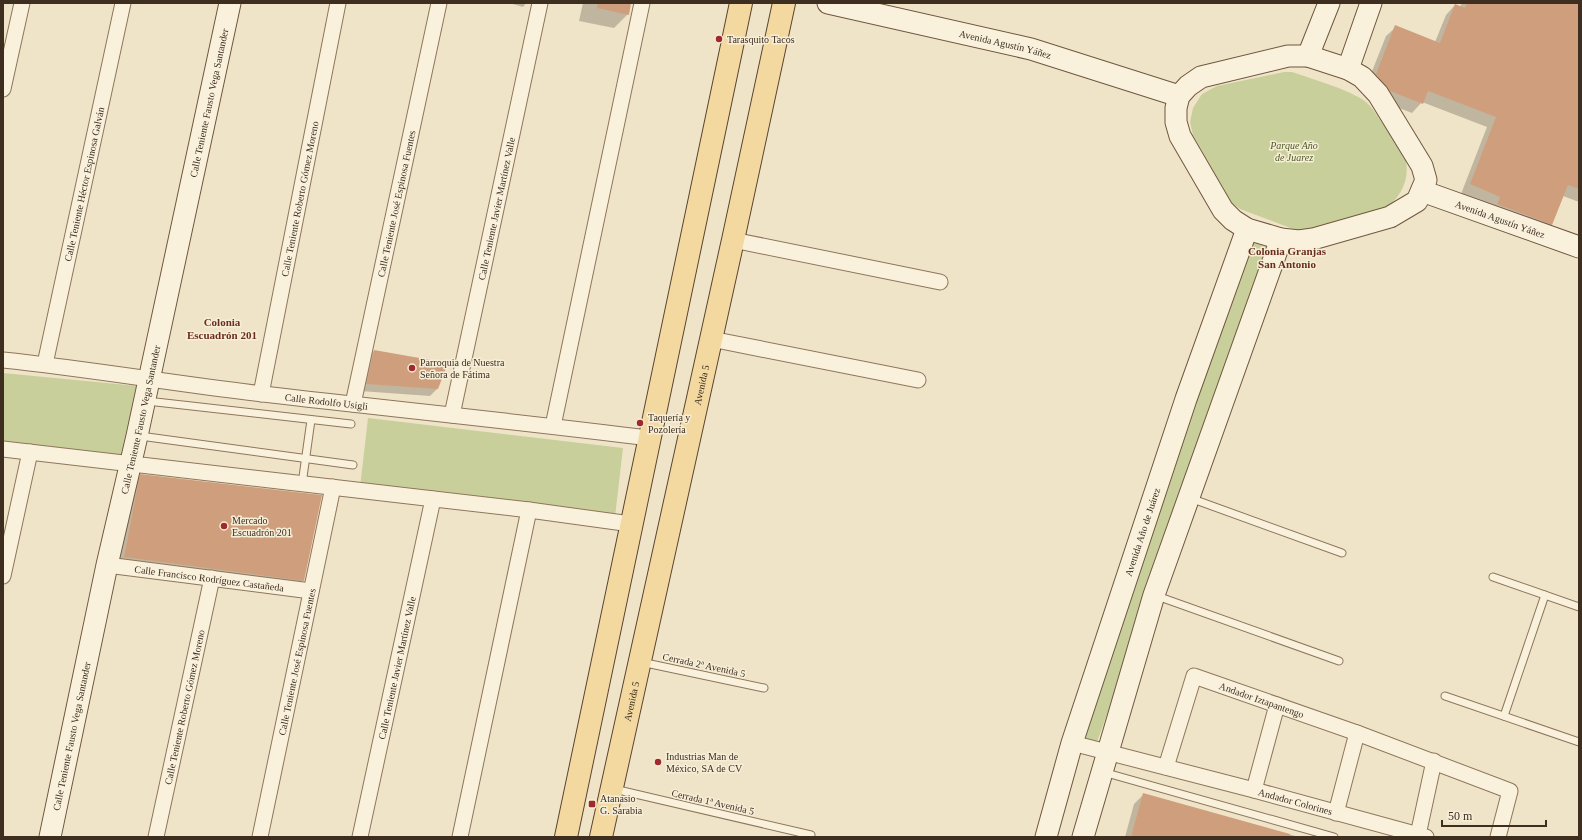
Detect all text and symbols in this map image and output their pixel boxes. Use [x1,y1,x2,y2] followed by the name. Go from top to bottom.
[187,27,230,178] street label: Calle Teniente Fausto Vega Santander
[958,27,1053,61] street label: Avenida Agustín Yáñez
[714,34,724,44] marker: Tarasquito Tacos
[727,34,795,45] place label: Tarasquito Tacos
[62,106,106,262] street label: Calle Teniente Héctor Espinosa Galván
[279,120,320,277] street label: Calle Teniente Roberto Gómez Moreno
[375,129,417,278] street label: Calle Teniente José Espinosa Fuentes
[475,136,517,281] street label: Calle Teniente Javier Martínez Valle
[1269,140,1318,163] park label: Parque Año de Juarez
[1454,198,1547,240] street label: Avenida Agustín Yáñez
[1248,245,1327,270] district label: Colonia Granjas San Antonio
[187,316,257,341] district label: Colonia Escuadrón 201
[118,344,162,495] street label: Calle Teniente Fausto Vega Santander
[420,357,505,380] place label: Parroquia de Nuestra Señora de Fátima
[407,363,417,373] marker: Parroquia de Nuestra Señora de Fátima
[691,364,711,406] street label: Avenida 5
[284,391,369,411] street label: Calle Rodolfo Usigli
[648,412,690,435] place label: Taquería y Pozolería
[635,418,645,428] marker: Taquería y Pozolería
[1122,486,1162,577] street label: Avenida Año de Juárez
[232,515,292,538] place label: Mercado Escuadrón 201
[219,521,229,531] marker: Mercado Escuadrón 201
[134,563,285,593] street label: Calle Francisco Rodríguez Castañeda
[276,587,317,736] street label: Calle Teniente José Espinosa Fuentes
[376,595,417,740] street label: Calle Teniente Javier Martínez Valle
[162,629,206,785] street label: Calle Teniente Roberto Gómez Moreno
[662,651,746,679] street label: Cerrada 2ª Avenida 5
[50,660,92,812] street label: Calle Teniente Fausto Vega Santander
[621,680,641,722] street label: Avenida 5
[1218,680,1306,720] street label: Andador Iztapantengo
[666,751,743,774] place label: Industrias Man de México, SA de CV
[653,757,663,767] marker: Industrias Man de México, SA de CV
[1257,786,1334,817] street label: Andador Colorines
[671,787,755,817] street label: Cerrada 1ª Avenida 5
[600,793,643,816] place label: Atanasio G. Sarabia
[587,799,597,809] marker: Atanasio G. Sarabia
[1442,802,1546,828] scale bar
[1448,809,1473,823] text: 50 m

